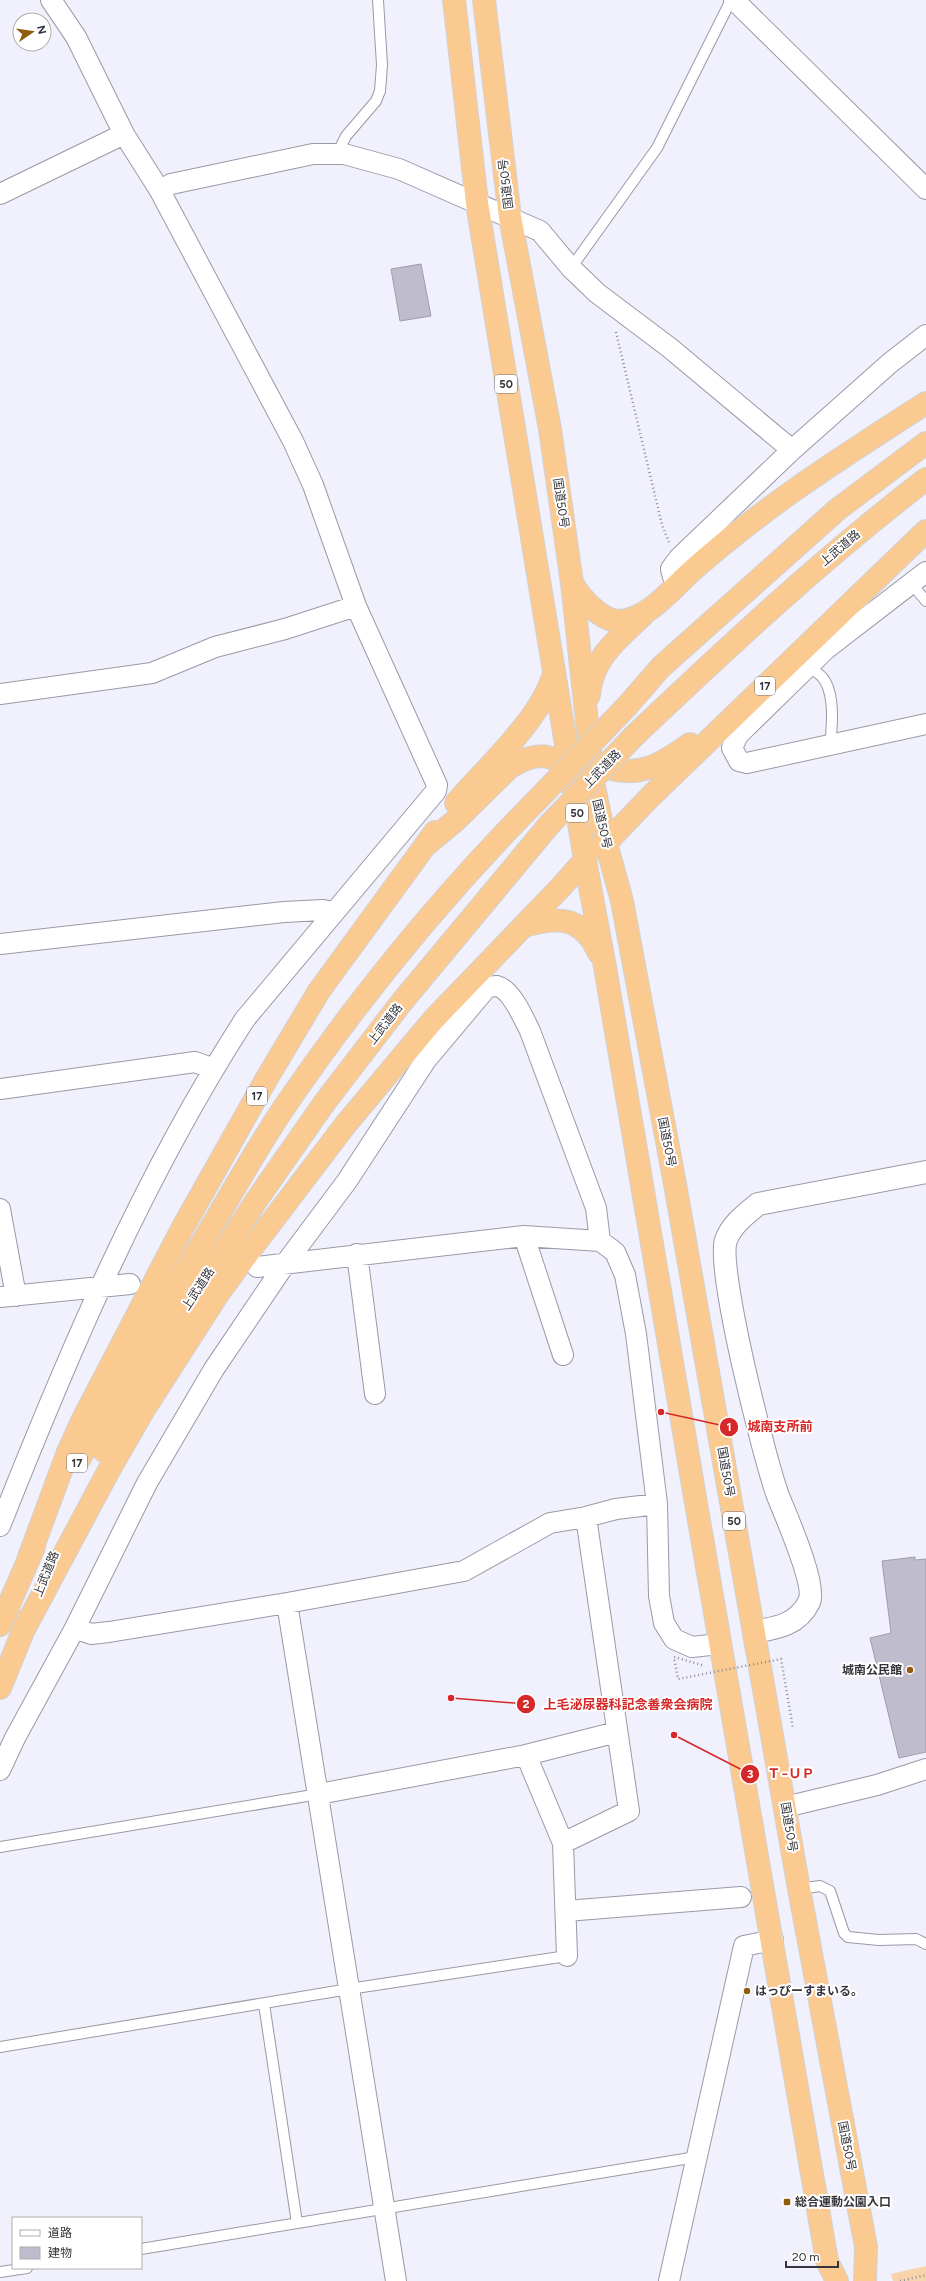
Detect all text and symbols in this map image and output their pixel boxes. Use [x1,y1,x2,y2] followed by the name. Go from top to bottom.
[12,12,52,52] north arrow
[34,24,49,35] text: N
[496,158,516,210] street label: 国道50号
[495,375,517,393] road number: 50
[551,477,571,529] street label: 国道50号
[817,527,863,569] street label: 上武道路
[755,677,775,695] road number: 17
[580,747,624,791] street label: 上武道路
[589,798,615,850] street label: 国道50号
[566,804,588,822] road number: 50
[365,1001,405,1047] street label: 上武道路
[247,1087,267,1105] road number: 17
[655,1116,679,1168] street label: 国道50号
[179,1265,217,1313] street label: 上武道路
[719,1414,820,1439] callout: 城南支所前
[747,1419,813,1434] text: 城南支所前
[726,1420,732,1434] text: 1
[715,1446,737,1498] street label: 国道50号
[67,1454,87,1472] road number: 17
[723,1512,745,1530] road number: 50
[31,1549,61,1599] street label: 上武道路
[842,1663,902,1677] place label: 城南公民館
[905,1665,915,1675] marker: 城南公民館
[516,1692,721,1717] callout: 上毛泌尿器科記念善衆会病院
[523,1697,530,1711] text: 2
[543,1697,713,1712] text: 上毛泌尿器科記念善衆会病院
[740,1761,823,1786] callout: Ｔ−ＵＰ
[767,1766,815,1781] text: Ｔ−ＵＰ
[747,1767,754,1781] text: 3
[778,1801,800,1853] street label: 国道50号
[755,1984,863,1998] place label: はっぴーすまいる。
[742,1986,752,1996] marker: はっぴーすまいる。
[835,2120,859,2172] street label: 国道50号
[795,2195,891,2209] place label: 総合運動公園入口
[782,2197,792,2207] marker: 総合運動公園入口
[12,2217,142,2269] legend
[48,2226,72,2240] text: 道路
[786,2243,838,2269] scale bar
[48,2246,72,2260] text: 建物
[792,2250,820,2264] text: 20 m

